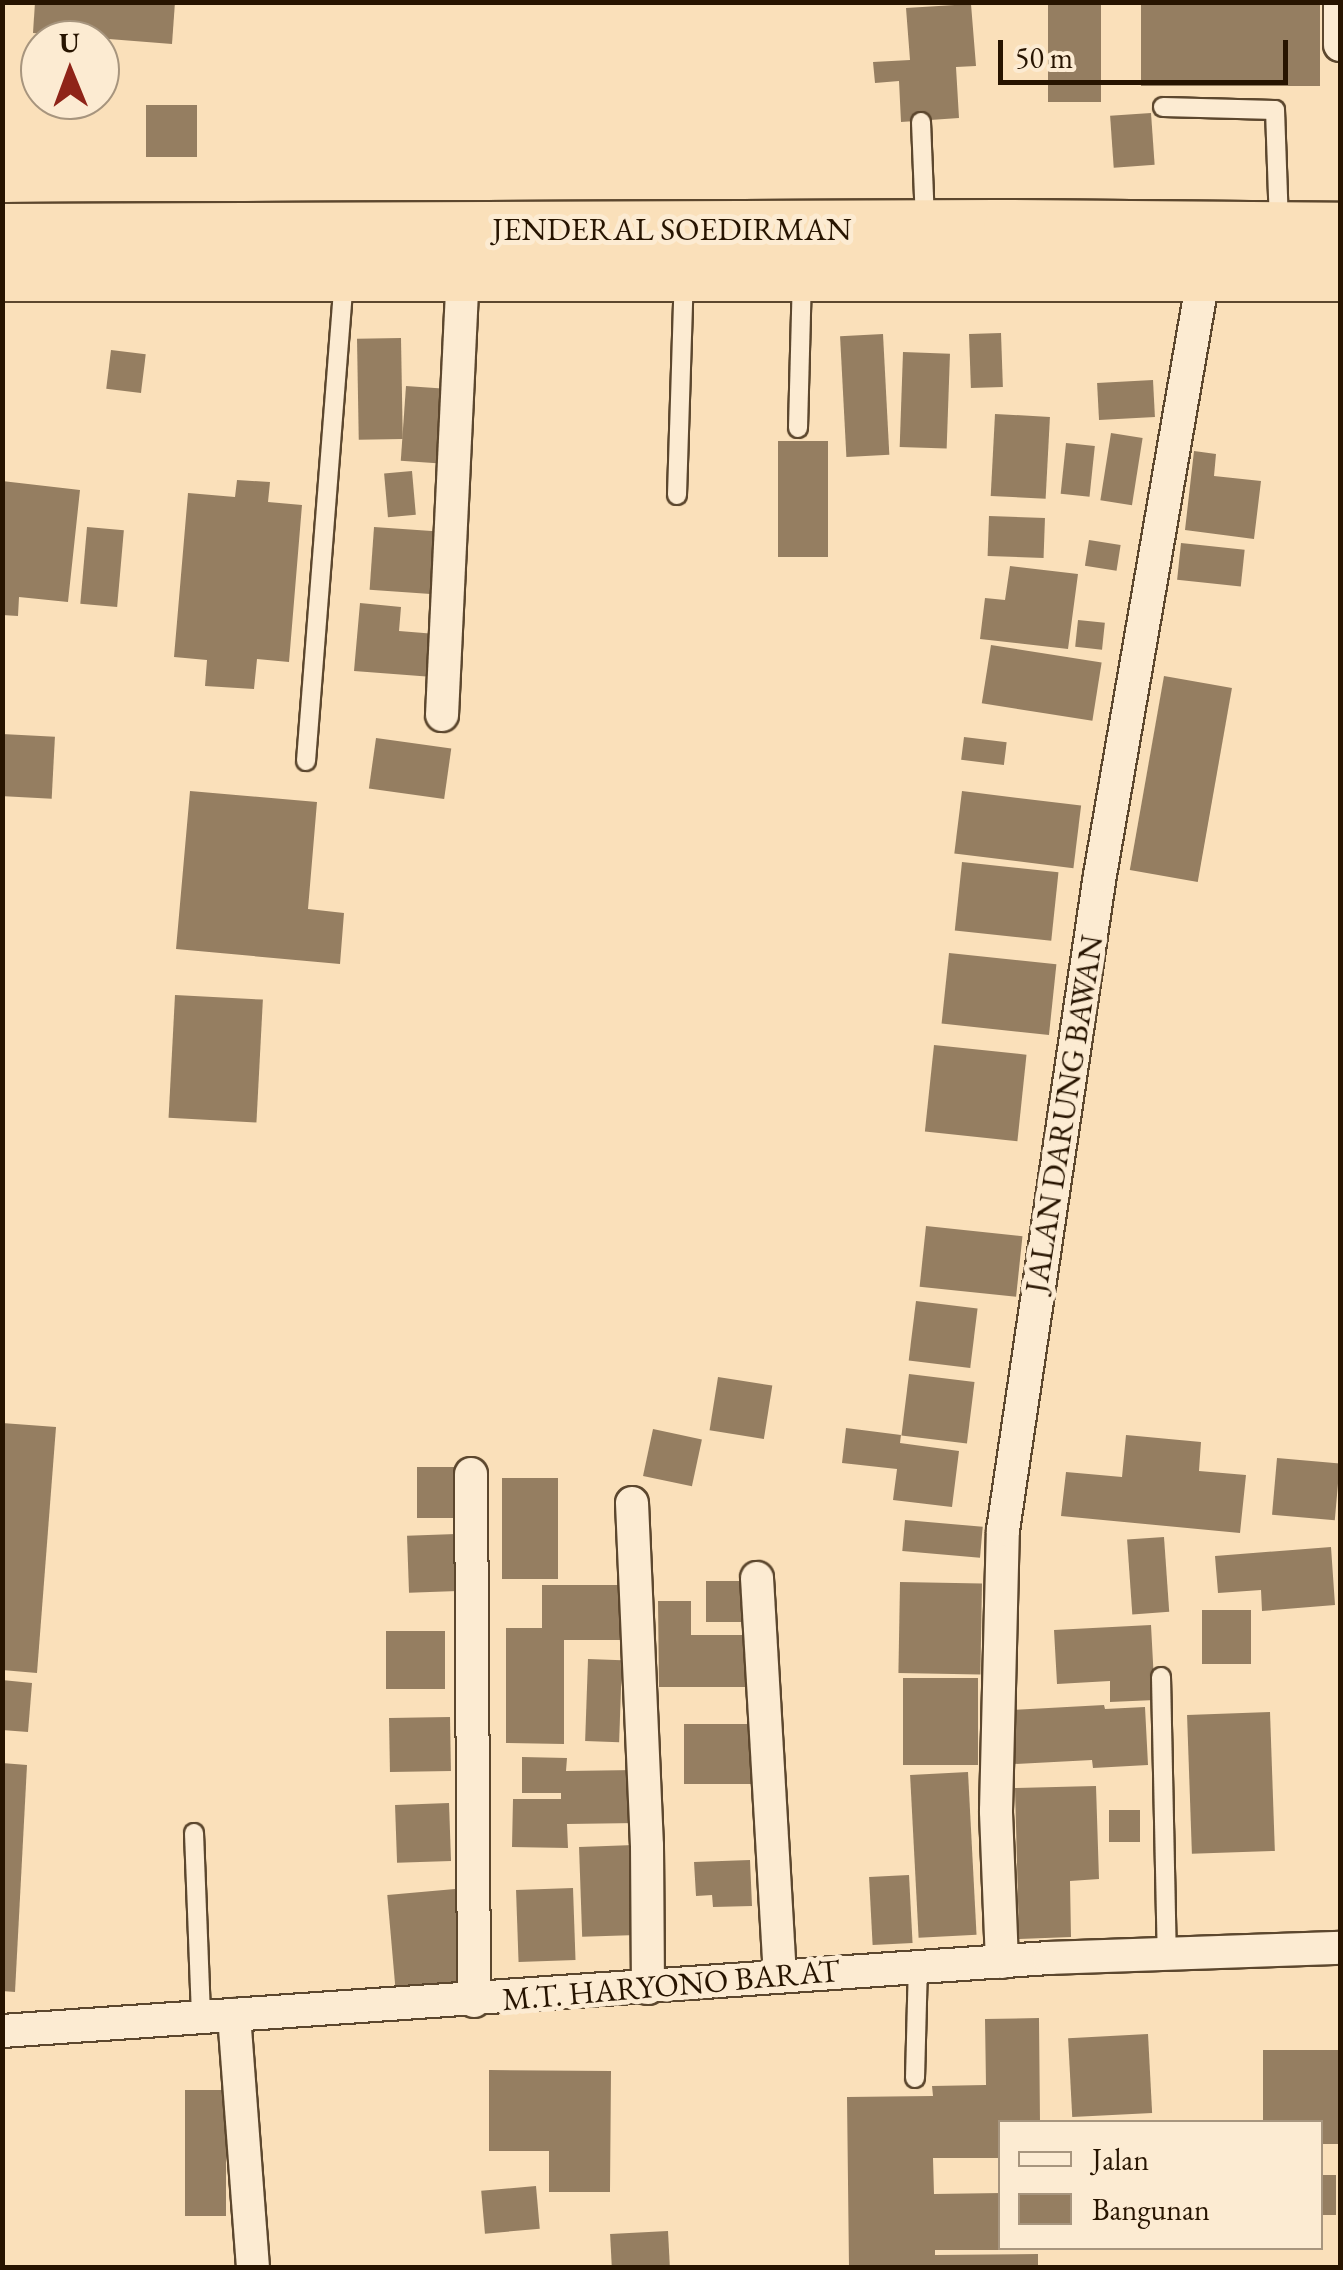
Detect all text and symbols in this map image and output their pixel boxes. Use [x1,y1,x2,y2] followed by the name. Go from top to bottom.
[20,20,120,120] north arrow
[1003,20,1293,82] scale bar
[59,24,80,60] text: U
[1015,38,1073,77] text: 50 m
[492,210,852,248] street label: JENDERAL SOEDIRMAN
[1017,932,1111,1296] street label: JALAN DARUNG BAWAN
[501,1951,841,2019] street label: M.T. HARYONO BARAT
[998,2120,1323,2250] legend
[1092,2140,1149,2179] text: Jalan
[1092,2190,1210,2229] text: Bangunan

